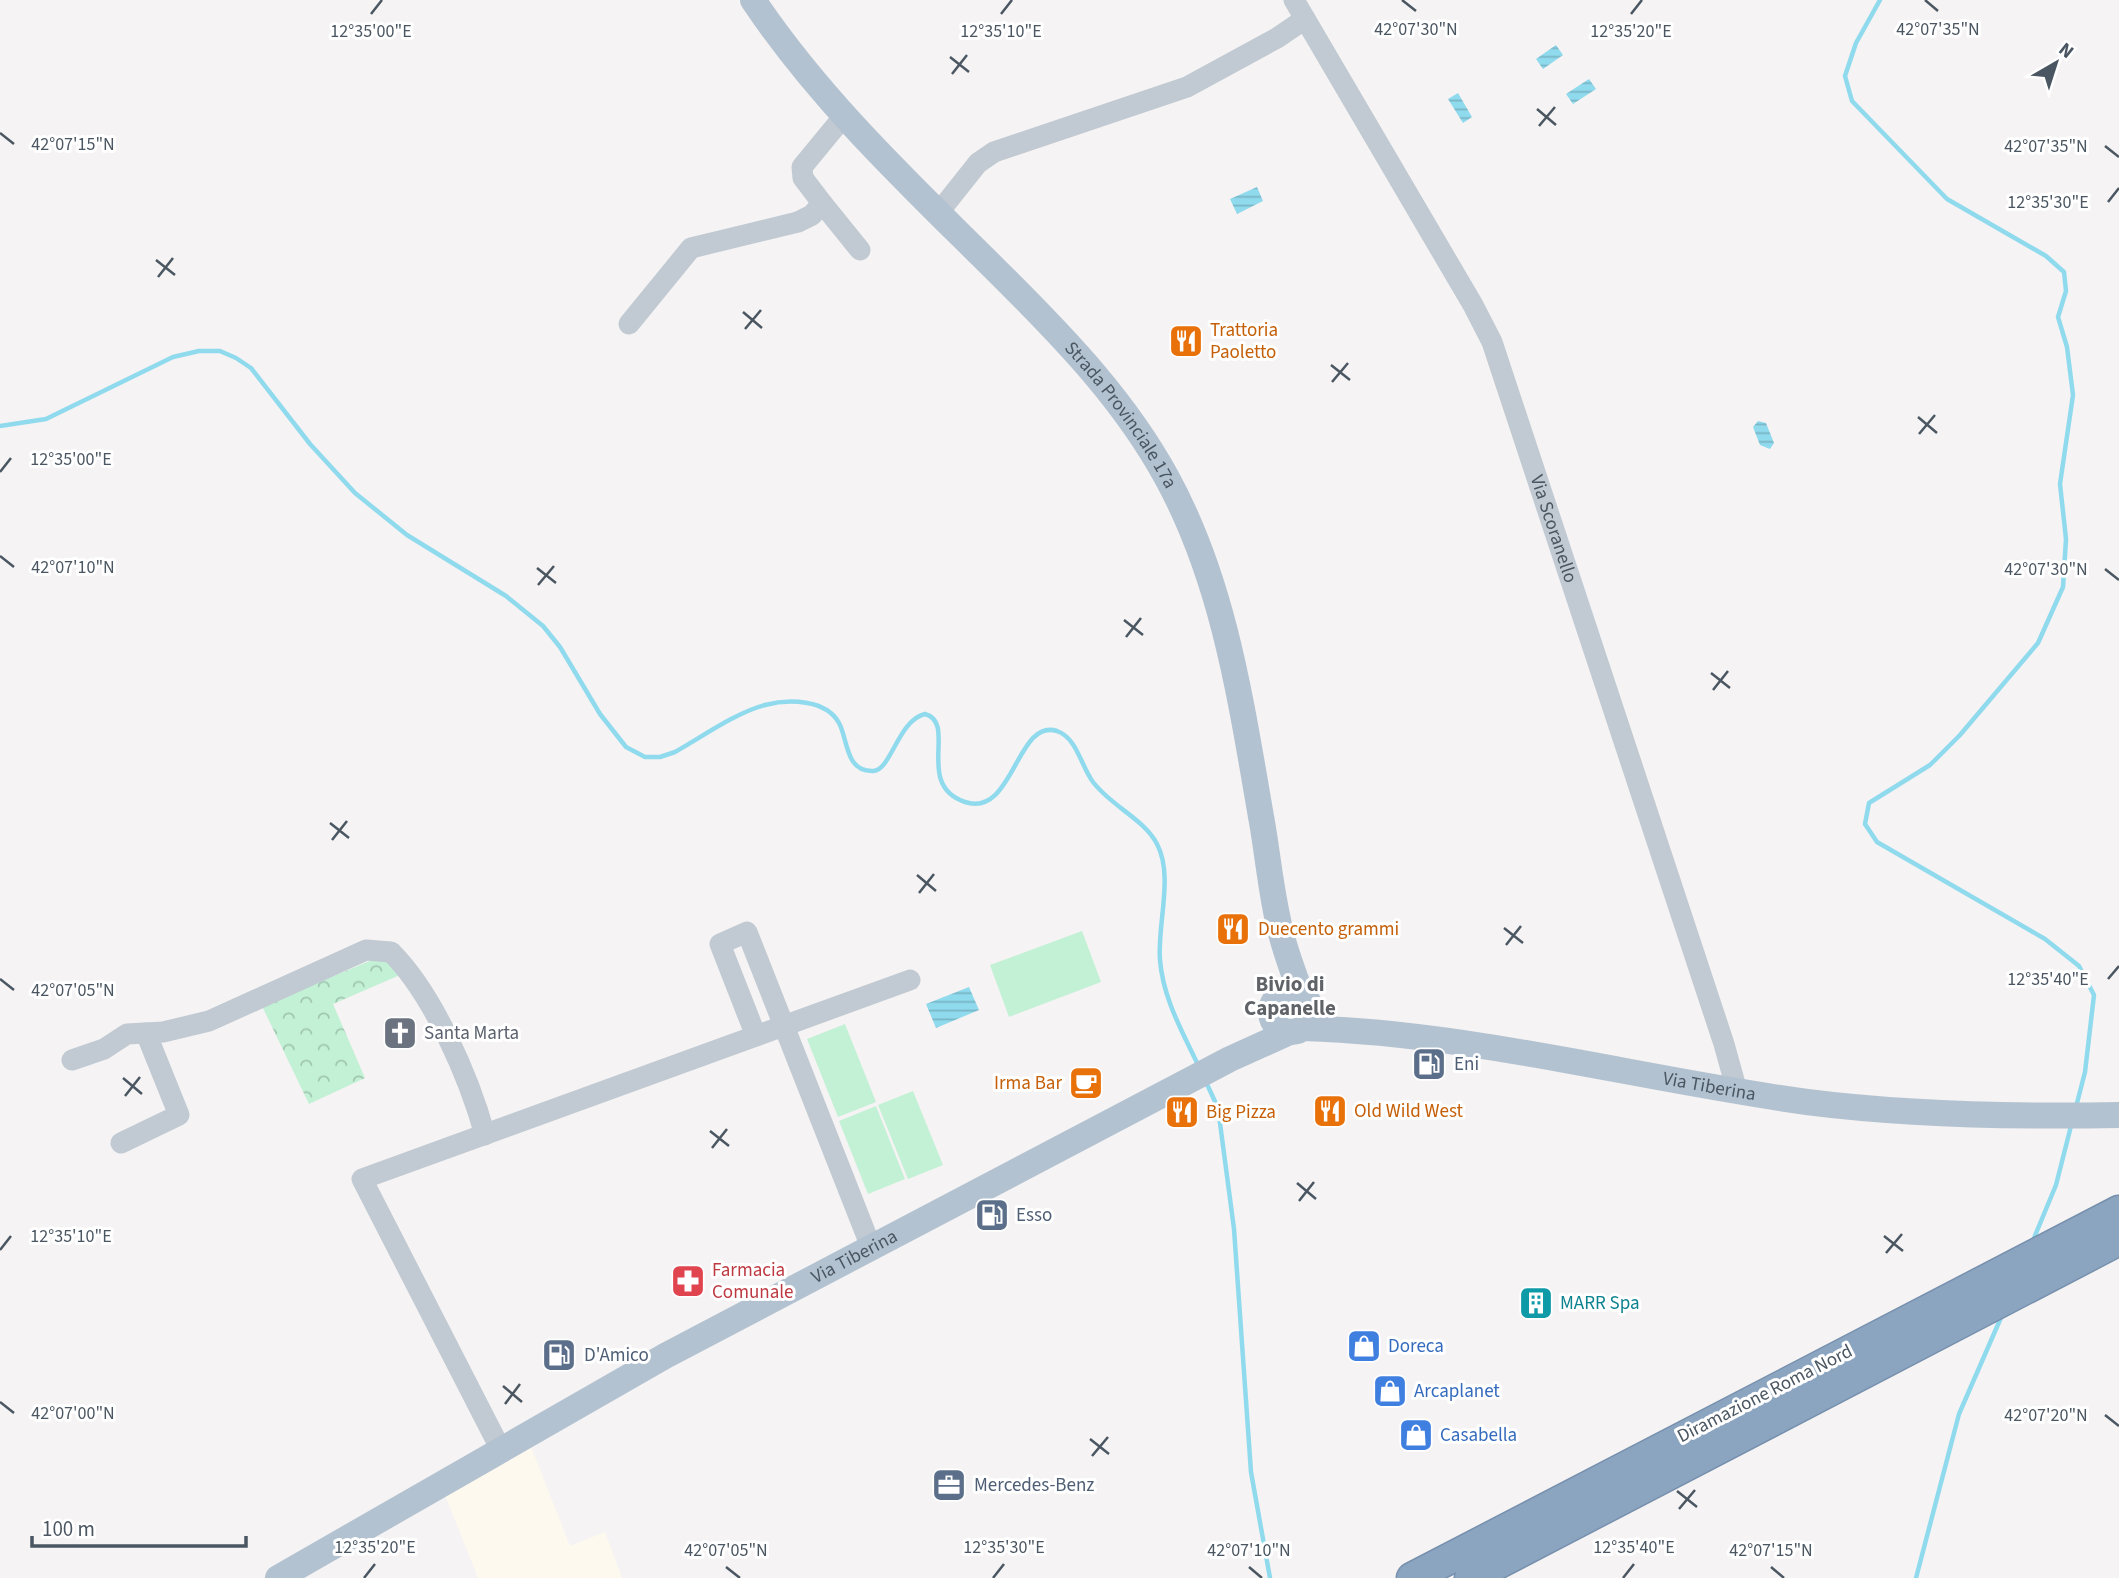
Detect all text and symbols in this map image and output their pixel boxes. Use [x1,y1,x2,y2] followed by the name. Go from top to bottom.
[1374,17,1458,42] text: 42°07'30"N
[1896,17,1980,42] text: 42°07'35"N
[330,19,412,44] text: 12°35'00"E
[960,19,1042,44] text: 12°35'10"E
[1590,19,1672,44] text: 12°35'20"E
[2021,28,2091,98] north arrow
[2052,36,2079,65] text: N
[31,132,115,157] text: 42°07'15"N
[2004,134,2088,159] text: 42°07'35"N
[2007,190,2089,215] text: 12°35'30"E
[1210,317,1278,366] place label: Trattoria Paoletto
[1167,322,1205,360] restaurant icon: Trattoria Paoletto
[1058,335,1184,493] street label: Strada Provinciale 17a
[30,447,112,472] text: 12°35'00"E
[1523,471,1584,586] street label: Via Scoranello
[31,555,115,580] text: 42°07'10"N
[2004,557,2088,582] text: 42°07'30"N
[1214,910,1252,948] restaurant icon: Duecento grammi
[1258,916,1399,943] place label: Duecento grammi
[2007,967,2089,992] text: 12°35'40"E
[1244,969,1336,1023] district label: Bivio di Capanelle
[31,978,115,1003] text: 42°07'05"N
[381,1014,419,1052] church icon: Santa Marta
[424,1020,519,1047] place label: Santa Marta
[1410,1045,1448,1083] fuel station icon: Eni
[1454,1051,1479,1078] place label: Eni
[1067,1064,1105,1102] cafe icon: Irma Bar
[1661,1065,1758,1108] street label: Via Tiberina
[994,1070,1062,1097] place label: Irma Bar
[1311,1092,1349,1130] restaurant icon: Old Wild West
[1163,1093,1201,1131] restaurant icon: Big Pizza
[1354,1098,1464,1125] place label: Old Wild West
[1206,1099,1276,1126] place label: Big Pizza
[973,1196,1011,1234] fuel station icon: Esso
[1016,1202,1052,1229] place label: Esso
[806,1223,902,1290] street label: Via Tiberina
[30,1224,112,1249] text: 12°35'10"E
[712,1257,793,1306] place label: Farmacia Comunale
[669,1262,707,1300] pharmacy icon: Farmacia Comunale
[1517,1284,1555,1322] building icon: MARR Spa
[1560,1290,1640,1317] place label: MARR Spa
[1345,1327,1383,1365] shop icon: Doreca
[1388,1333,1444,1360] place label: Doreca
[540,1336,578,1374] fuel station icon: D'Amico
[1673,1338,1857,1450] street label: Diramazione Roma Nord
[584,1342,649,1369] place label: D'Amico
[1371,1372,1409,1410] shop icon: Arcaplanet
[1414,1378,1500,1405] place label: Arcaplanet
[31,1401,115,1426] text: 42°07'00"N
[2004,1403,2088,1428] text: 42°07'20"N
[1397,1416,1435,1454] shop icon: Casabella
[1440,1422,1517,1449] place label: Casabella
[930,1466,968,1504] office icon: Mercedes-Benz
[974,1472,1094,1499] place label: Mercedes-Benz
[32,1504,245,1548] scale bar
[42,1514,95,1544] text: 100 m
[334,1535,416,1560] text: 12°35'20"E
[963,1535,1045,1560] text: 12°35'30"E
[1593,1535,1675,1560] text: 12°35'40"E
[684,1538,768,1563] text: 42°07'05"N
[1207,1538,1291,1563] text: 42°07'10"N
[1729,1538,1813,1563] text: 42°07'15"N

